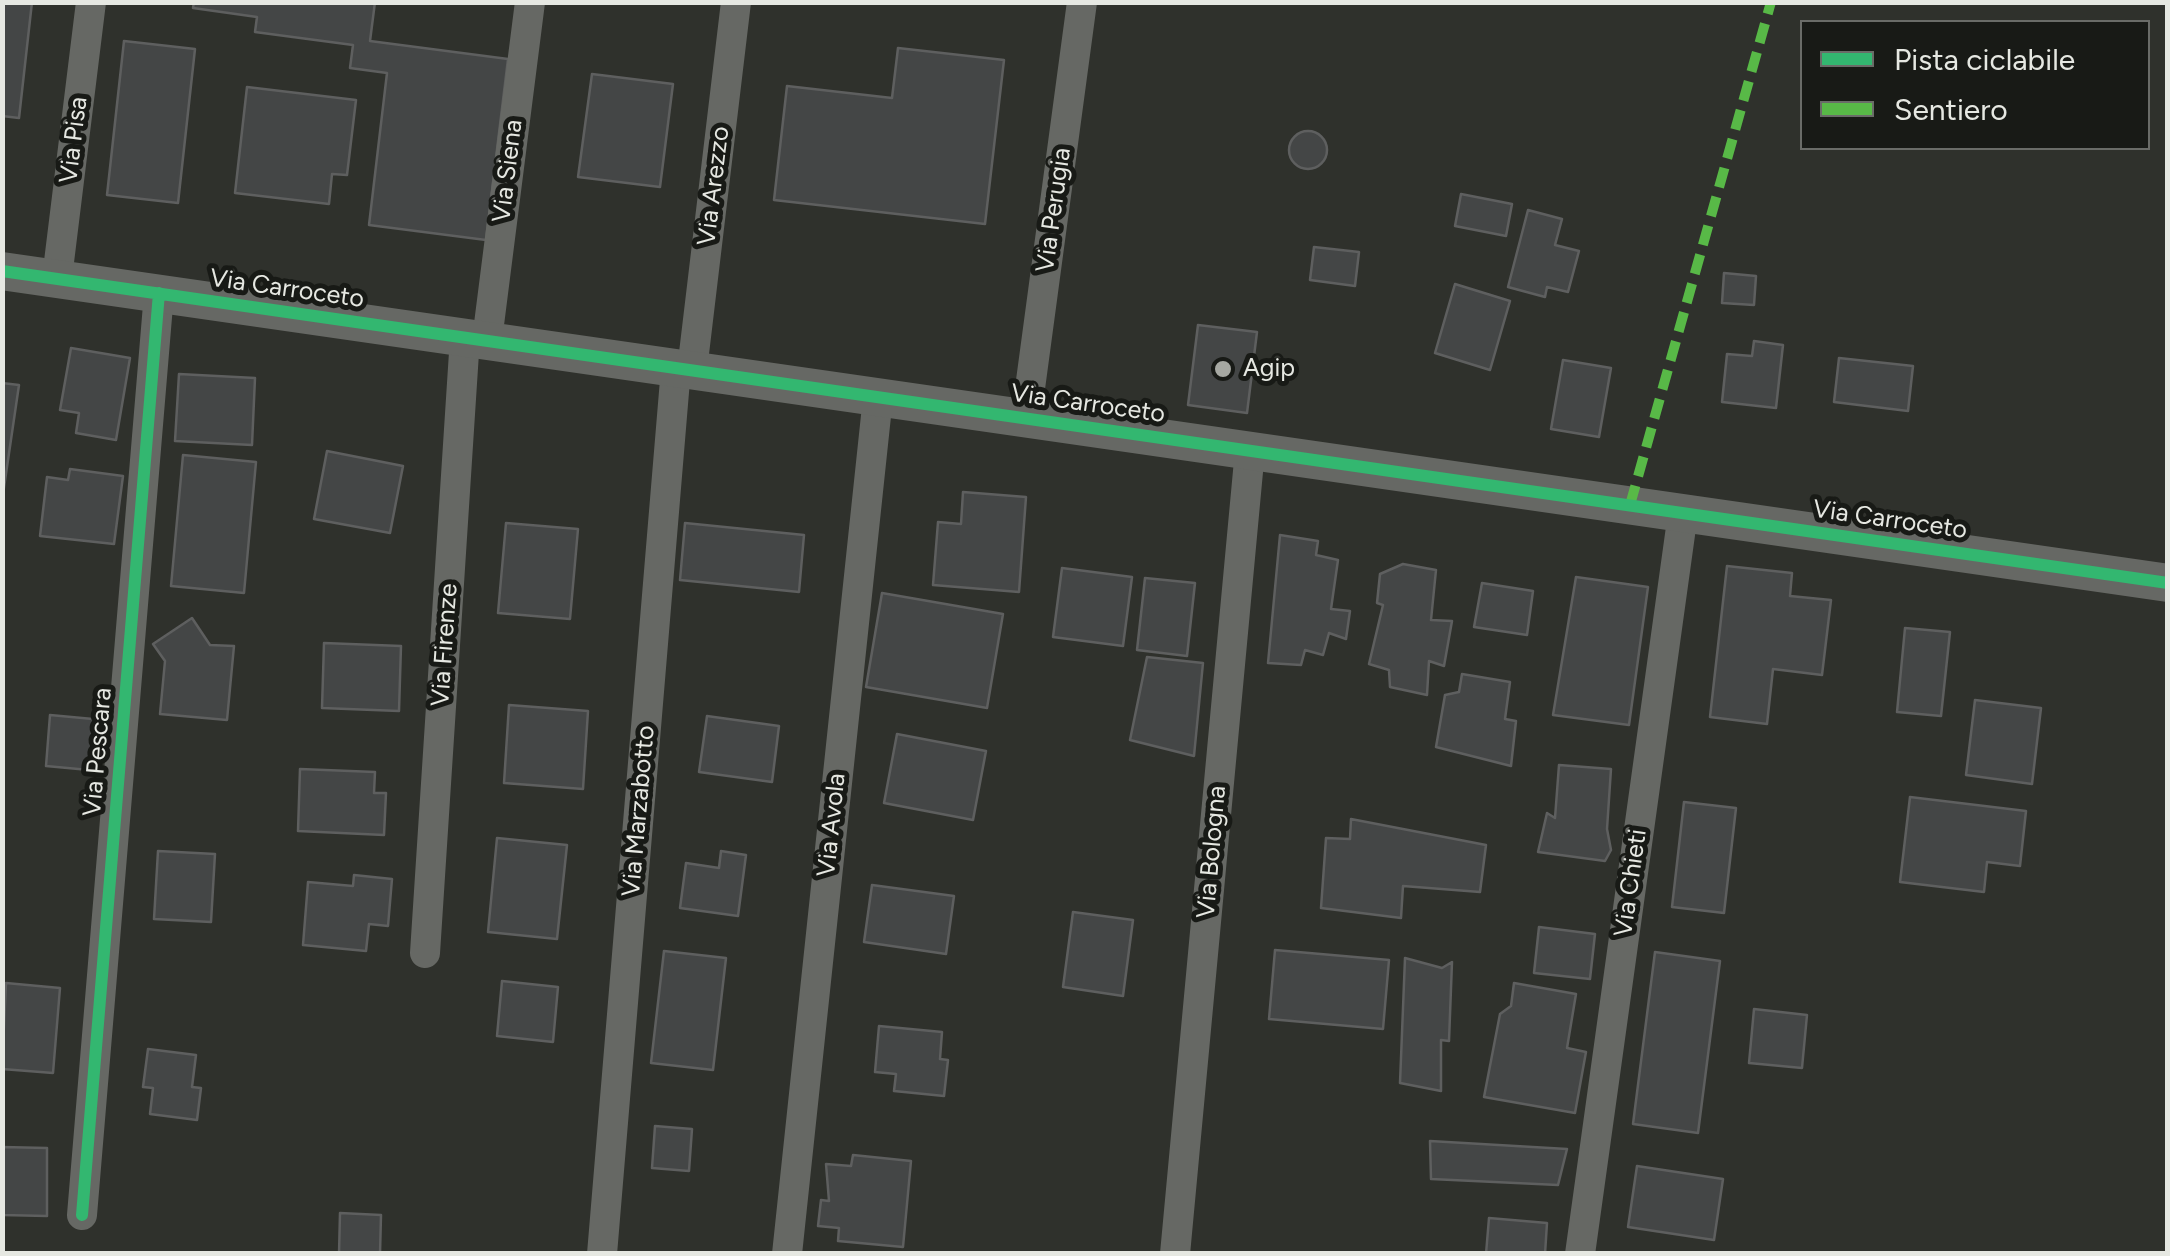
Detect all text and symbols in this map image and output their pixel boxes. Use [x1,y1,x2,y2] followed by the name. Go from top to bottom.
[1800,20,2150,150] legend
[1894,41,2075,78] text: Pista ciclabile
[1894,91,2008,128] text: Sentiero
[54,95,94,185] street label: Via Pisa
[487,118,529,224] street label: Via Siena
[692,125,736,247] street label: Via Arezzo
[1030,146,1078,274] street label: Via Perugia
[208,263,366,315] street label: Via Carroceto
[1243,354,1295,384] place label: Agip
[1212,358,1234,380] marker: Agip
[1009,378,1167,430] street label: Via Carroceto
[1811,494,1969,546] street label: Via Carroceto
[426,582,464,708] street label: Via Firenze
[77,686,119,818] street label: Via Pescara
[617,724,661,898] street label: Via Marzabotto
[812,772,852,878] street label: Via Avola
[1191,784,1233,920] street label: Via Bologna
[1609,827,1653,939] street label: Via Chieti

